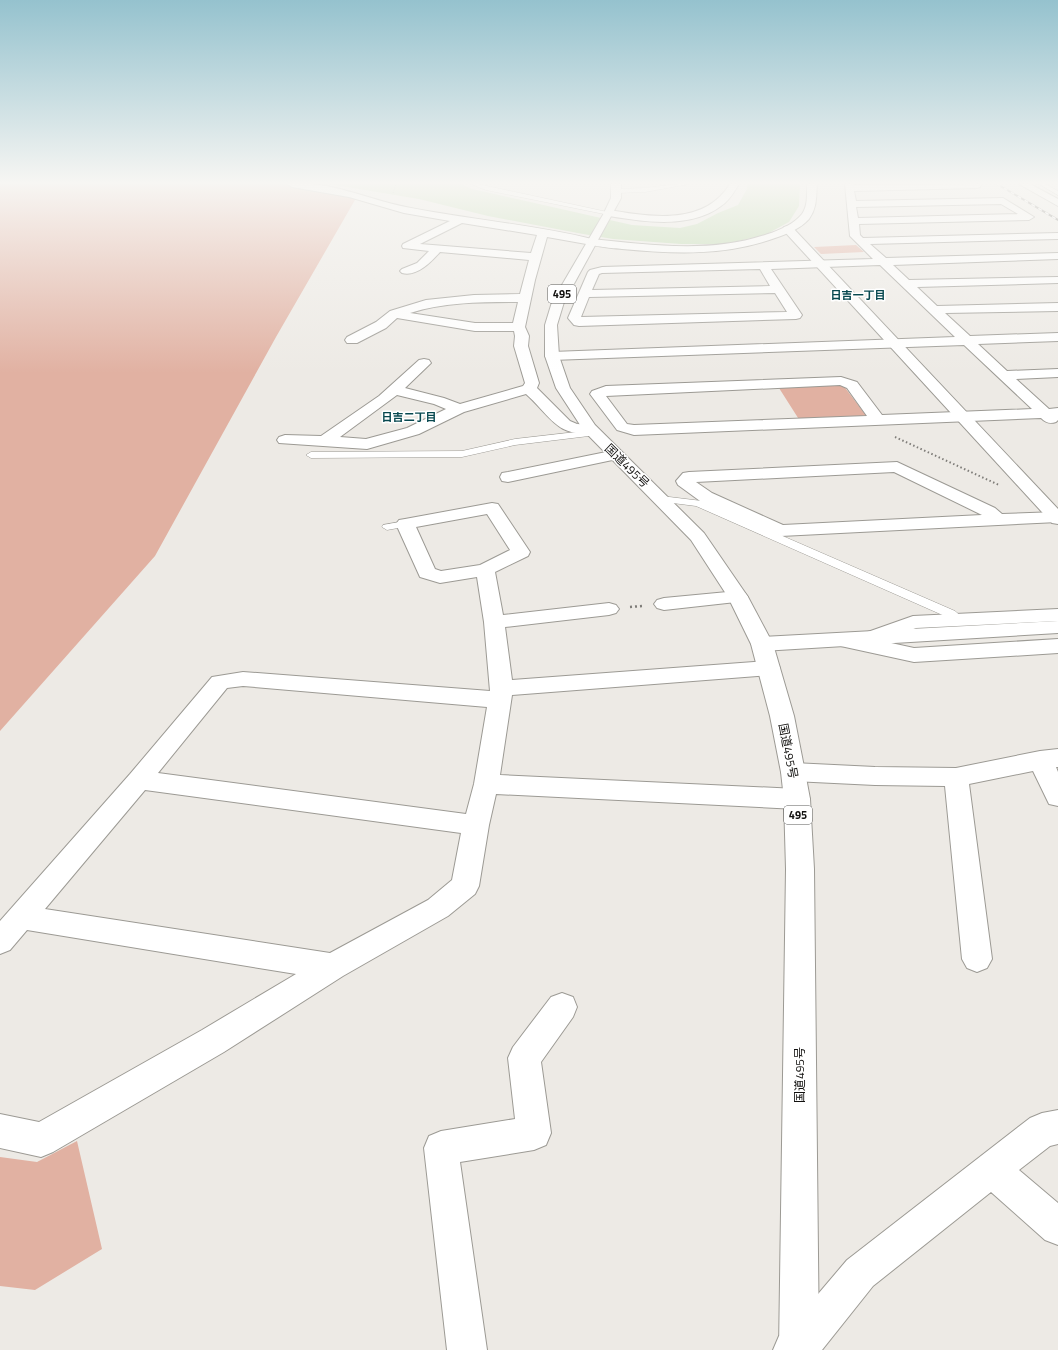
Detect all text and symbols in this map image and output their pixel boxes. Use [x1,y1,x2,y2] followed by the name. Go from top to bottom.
[548,285,576,303] road number: 495
[831,287,886,303] district label: 日吉一丁目
[382,409,437,425] district label: 日吉二丁目
[601,439,654,492] street label: 国道495号
[774,722,803,780] street label: 国道495号
[784,806,812,824] road number: 495
[790,1047,809,1103] street label: 国道495号

